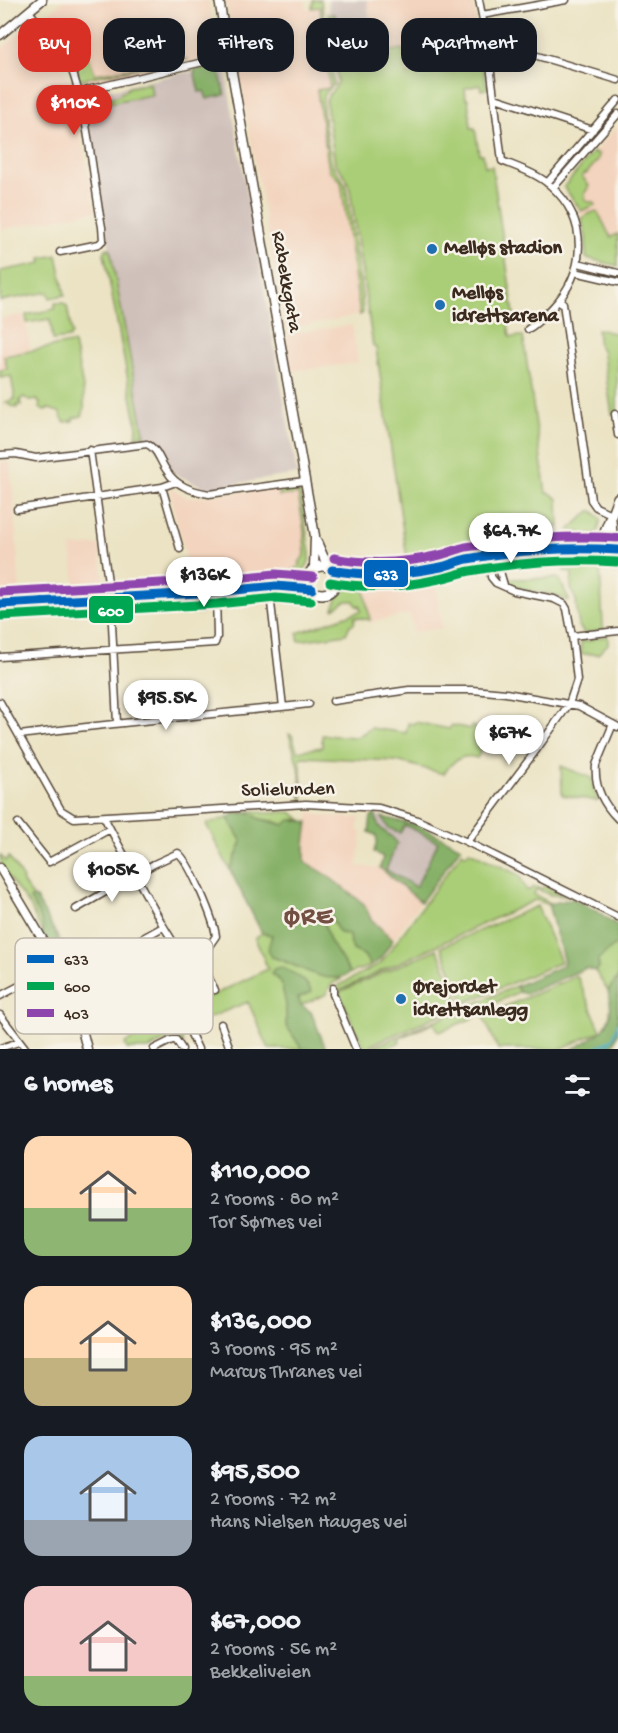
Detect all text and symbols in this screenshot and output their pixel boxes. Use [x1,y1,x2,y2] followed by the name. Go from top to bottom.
[18,18,91,72] chip: Buy
[103,18,185,72] chip: Rent
[197,18,294,72] chip: Filters
[306,18,389,72] chip: New
[401,18,537,72] chip: Apartment
[32,85,116,136] pin: $110K
[50,93,98,116] text: $110K
[265,230,305,335] street label: Rabekkgata
[444,238,563,261] place label: Melløs stadion
[425,242,439,256] marker: Melløs stadion
[452,283,559,329] place label: Melløs idrettsarena
[433,298,447,312] marker: Melløs idrettsarena
[462,513,560,564] pin: $64.7K
[483,521,539,544] text: $64.7K
[162,557,246,608] pin: $136K
[363,559,409,588] line badge: 633
[180,565,228,588] text: $136K
[374,568,398,587] text: 633
[88,595,134,624] line badge: 600
[98,604,124,623] text: 600
[117,680,215,731] pin: $95.5K
[137,688,195,711] text: $95.5K
[473,715,545,766] pin: $67K
[489,723,529,746] text: $67K
[241,779,335,803] street label: Solielunden
[70,852,154,903] pin: $105K
[87,860,137,883] text: $105K
[284,903,334,934] district label: ØRE
[15,938,213,1034] legend
[64,953,89,972] text: 633
[413,977,528,1023] place label: Ørejordet idrettsanlegg
[64,980,90,999] text: 600
[394,992,408,1006] marker: Ørejordet idrettsanlegg
[64,1007,89,1026] text: 403
[561,1069,594,1102] icon: filters
[24,1070,112,1101] text: 6 homes
[210,1158,310,1189] text: $110,000
[72,1160,144,1232] icon: home
[210,1189,339,1212] text: 2 rooms · 80 m²
[210,1212,322,1235] text: Tor Sørnes vei
[210,1308,311,1339] text: $136,000
[72,1310,144,1382] icon: home
[210,1339,338,1362] text: 3 rooms · 95 m²
[210,1362,362,1385] text: Marcus Thranes vei
[210,1458,300,1489] text: $95,500
[72,1460,144,1532] icon: home
[210,1489,337,1512] text: 2 rooms · 72 m²
[210,1512,407,1535] text: Hans Nielsen Hauges vei
[210,1608,301,1639] text: $67,000
[72,1610,144,1682] icon: home
[210,1639,337,1662] text: 2 rooms · 56 m²
[210,1662,311,1685] text: Bekkeliveien

